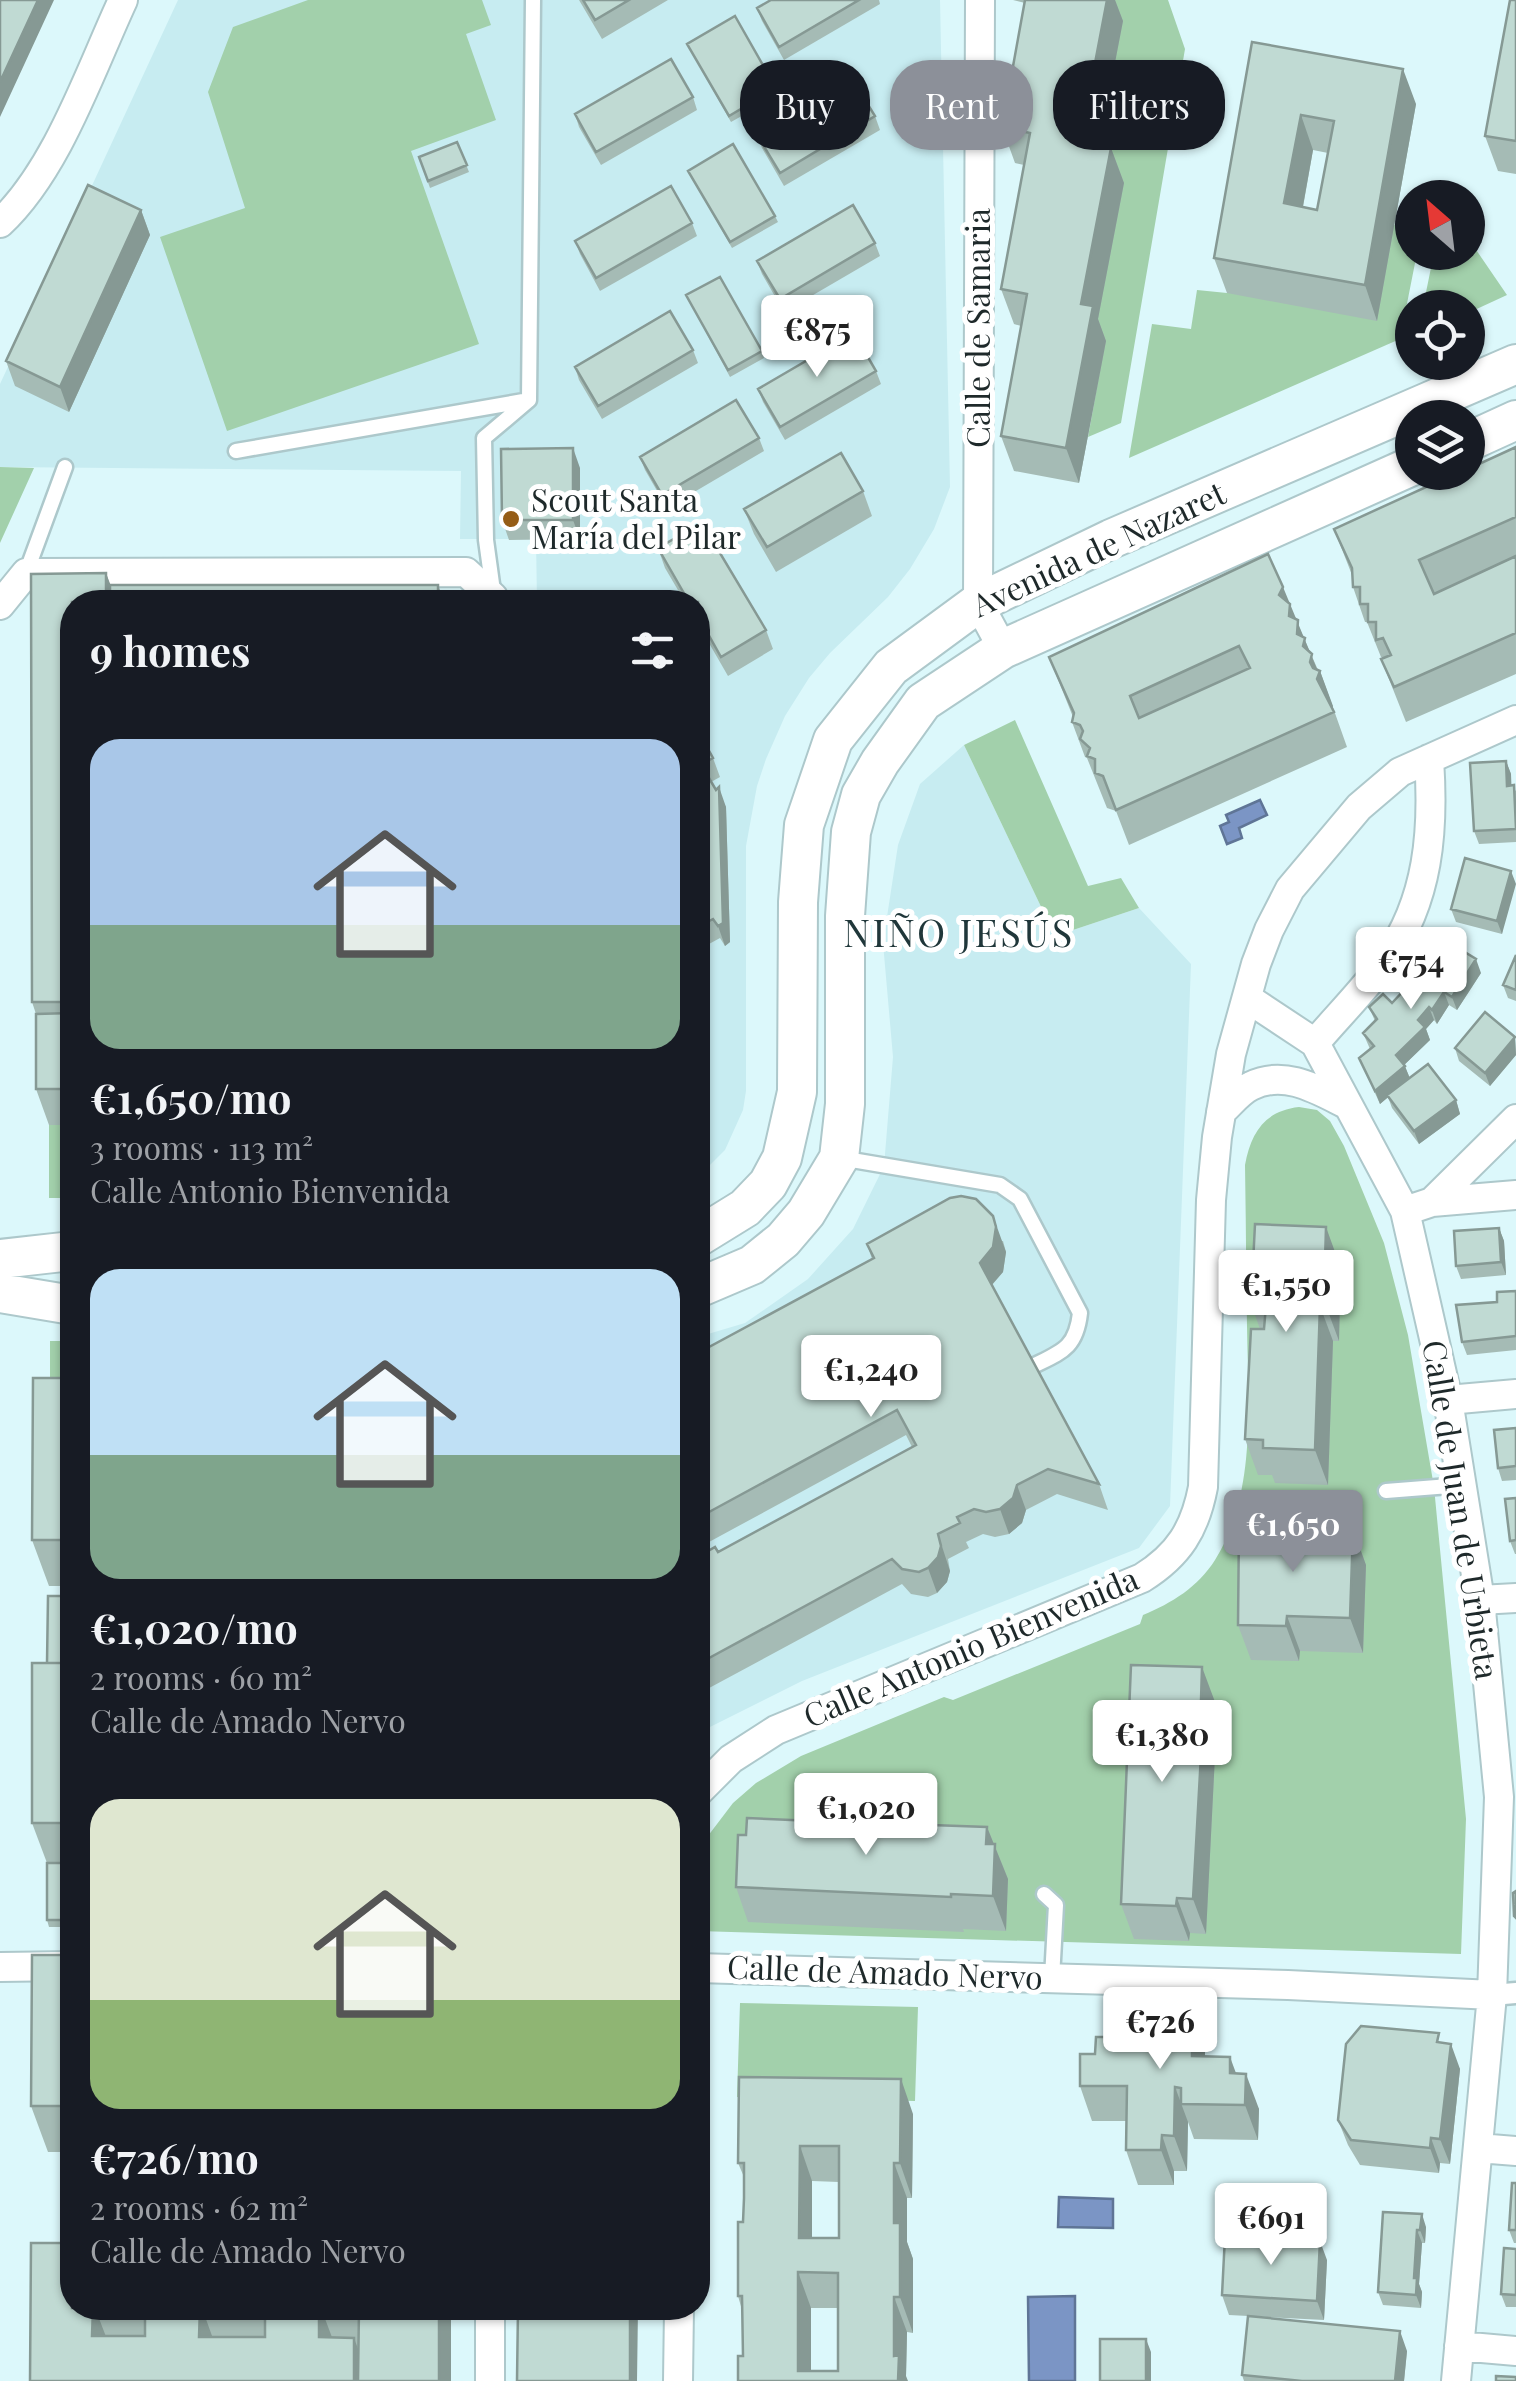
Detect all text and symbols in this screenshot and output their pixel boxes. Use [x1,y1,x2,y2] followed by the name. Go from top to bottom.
[740,60,870,150] chip: Buy
[890,60,1033,150] chip: Rent
[1053,60,1225,150] chip: Filters
[1395,180,1485,270] north arrow
[1395,180,1485,490] map controls
[955,208,998,448] street label: Calle de Samaria
[1395,290,1485,380] button: locate
[758,295,876,380] pin: €875
[783,306,851,349] text: €875
[1395,400,1485,490] button: layers
[963,470,1232,626] street label: Avenida de Nazaret
[531,477,741,557] place label: Scout Santa María del Pilar
[500,508,522,530] marker: Scout Santa María del Pilar
[90,622,250,678] text: 9 homes
[625,623,680,678] icon: filters
[295,804,475,984] icon: home
[843,906,1075,957] district label: NIÑO JESÚS
[1352,927,1470,1012] pin: €754
[1378,938,1444,981] text: €754
[90,1069,291,1125] text: €1,650/mo
[90,1125,313,1168] text: 3 rooms · 113 m²
[90,1168,450,1211] text: Calle Antonio Bienvenida
[1205,1250,1367,1335] pin: €1,550
[1241,1261,1331,1304] text: €1,550
[295,1334,475,1514] icon: home
[790,1335,952,1420] pin: €1,240
[1414,1337,1511,1682] street label: Calle de Juan de Urbieta
[823,1346,919,1389] text: €1,240
[1212,1490,1374,1575] pin: €1,650
[1246,1501,1340,1544] text: €1,650
[796,1556,1144,1736] street label: Calle Antonio Bienvenida
[90,1599,298,1655] text: €1,020/mo
[90,1655,312,1698] text: 2 rooms · 60 m²
[90,1698,406,1741] text: Calle de Amado Nervo
[1081,1700,1243,1785] pin: €1,380
[1115,1711,1209,1754] text: €1,380
[785,1773,947,1858] pin: €1,020
[816,1784,916,1827] text: €1,020
[295,1864,475,2044] icon: home
[727,1944,1044,1997] street label: Calle de Amado Nervo
[1101,1987,1219,2072] pin: €726
[1125,1998,1195,2041] text: €726
[90,2129,259,2185] text: €726/mo
[1212,2183,1330,2268] pin: €691
[90,2185,308,2228] text: 2 rooms · 62 m²
[1237,2194,1305,2237] text: €691
[90,2228,406,2271] text: Calle de Amado Nervo

